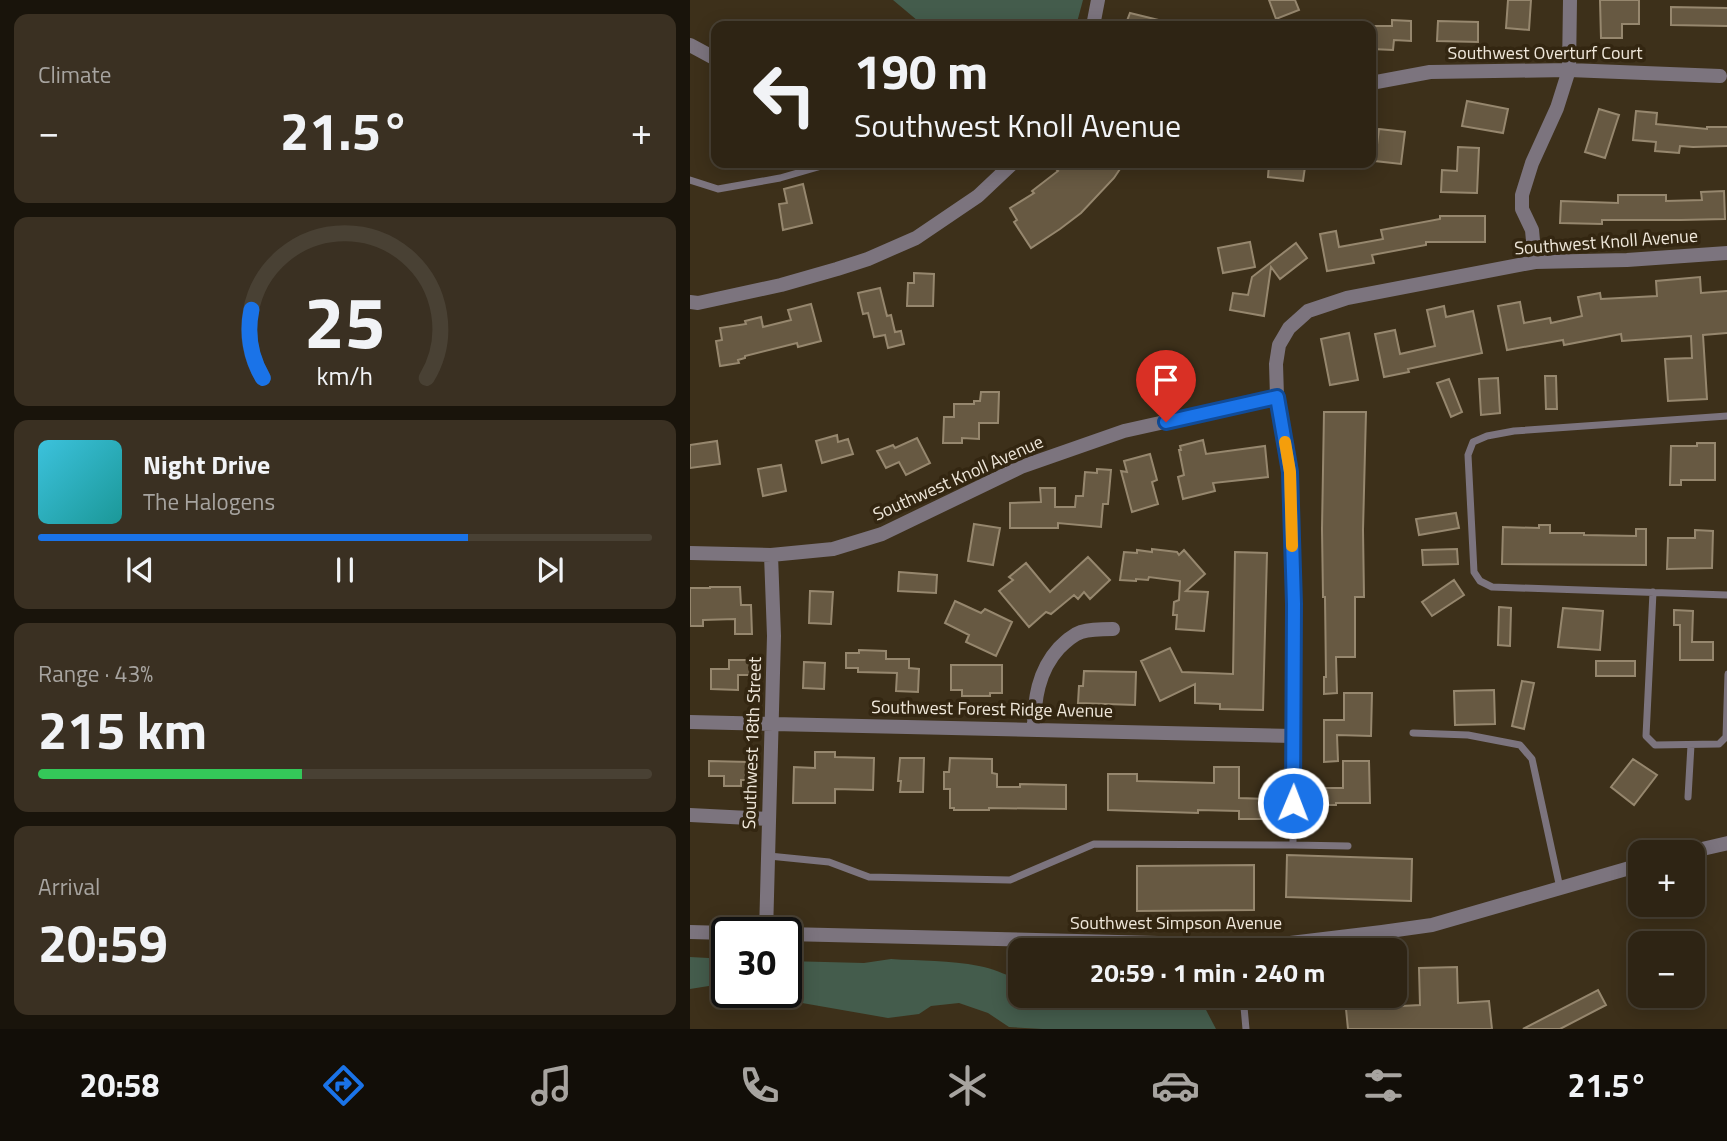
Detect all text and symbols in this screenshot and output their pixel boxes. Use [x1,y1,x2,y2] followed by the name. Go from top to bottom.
[854,33,988,108] text: 190 m
[1447,39,1643,66] street label: Southwest Overturf Court
[739,49,830,140] icon: left
[38,57,111,92] text: Climate
[280,91,410,170] text: 21.5°
[854,101,1181,149] text: Southwest Knoll Avenue
[38,102,59,160] text: −
[631,102,652,160] text: +
[1513,222,1699,261] street label: Southwest Knoll Avenue
[304,266,386,376] text: 25
[1136,350,1196,422] pin
[317,356,373,394] text: km/h
[1147,361,1185,399] icon: arrive
[868,428,1047,527] street label: Southwest Knoll Avenue
[143,445,270,484] text: Night Drive
[143,484,275,519] text: The Halogens
[121,551,159,589] icon: previous
[326,551,364,589] icon: pause
[531,551,569,589] icon: next
[38,656,153,691] text: Range · 43%
[735,656,768,830] street label: Southwest 18th Street
[38,690,207,769] text: 215 km
[871,693,1113,724] street label: Southwest Forest Ridge Avenue
[1256,766,1330,840] position arrow
[1628,840,1705,1008] map controls
[1628,840,1705,917] button: +
[38,869,100,904] text: Arrival
[38,903,168,982] text: 20:59
[1070,909,1282,936] street label: Southwest Simpson Avenue
[711,917,802,1008] speed limit sign: 30
[1628,931,1705,1008] button: −
[1090,953,1325,992] text: 20:59 · 1 min · 240 m
[80,1061,159,1109] text: 20:58
[319,1061,368,1110] icon: directions
[527,1061,576,1110] icon: music
[735,1061,784,1110] icon: phone
[943,1061,992,1110] icon: climate
[1151,1061,1200,1110] icon: car
[1359,1061,1408,1110] icon: filters
[1568,1061,1647,1109] text: 21.5°

